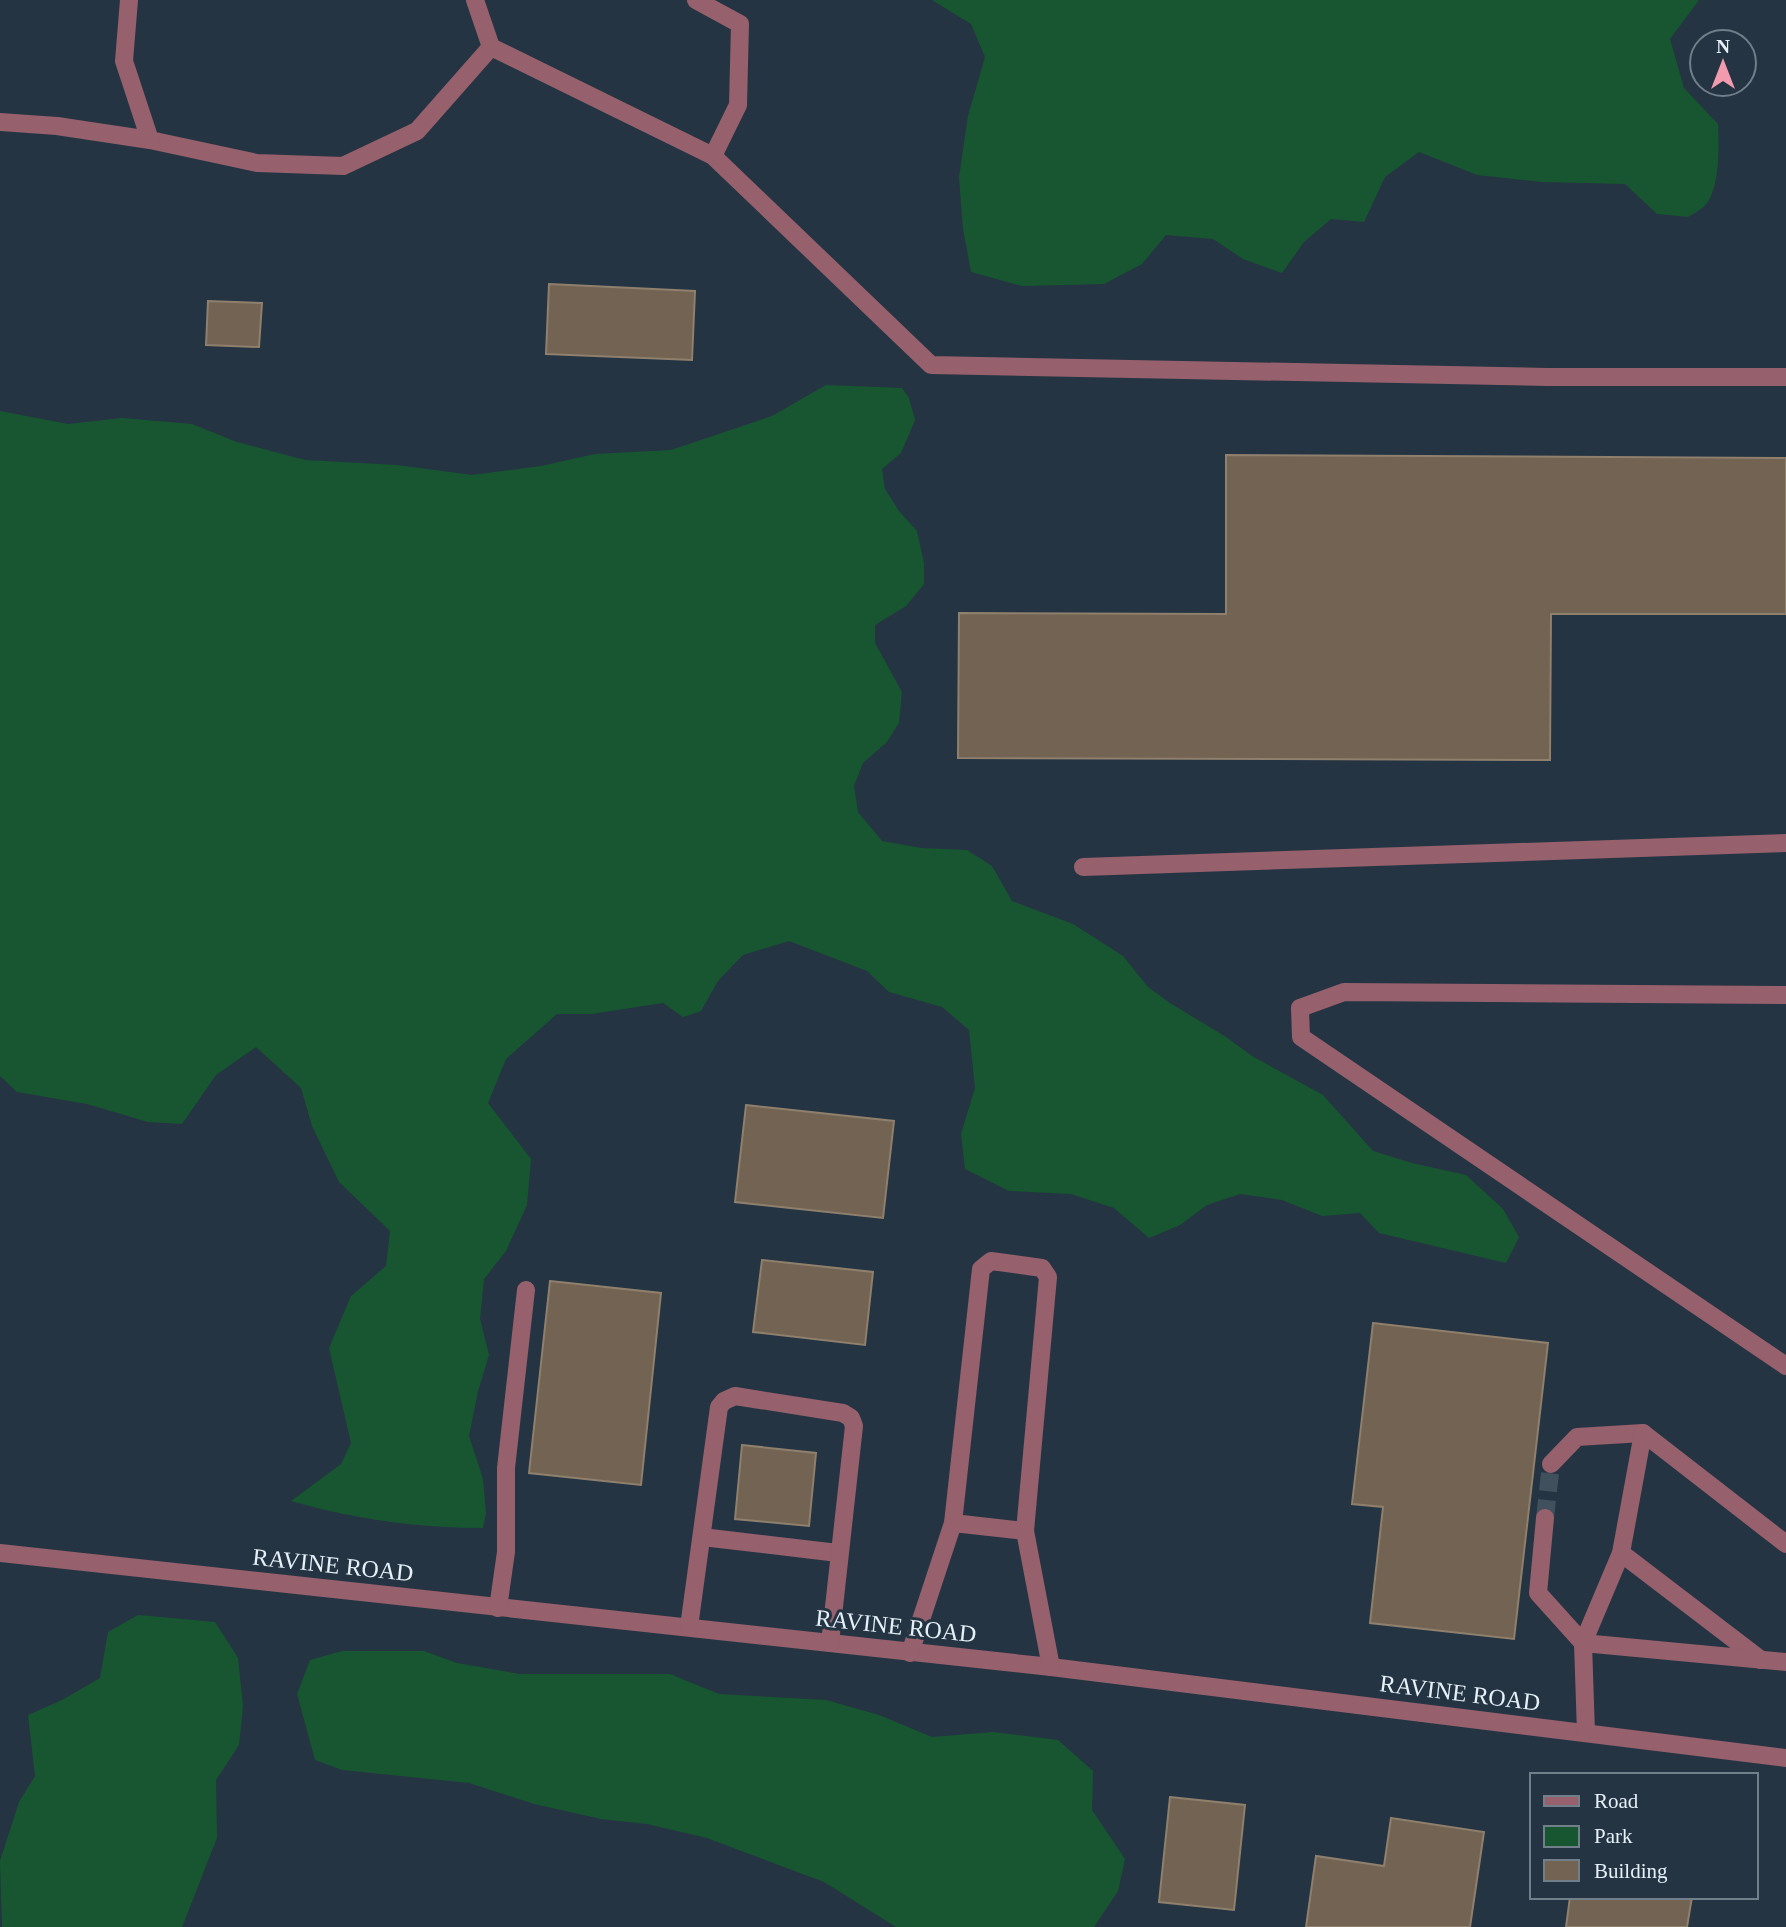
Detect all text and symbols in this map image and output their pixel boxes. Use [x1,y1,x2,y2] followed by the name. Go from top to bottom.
[1688,28,1758,98] north arrow
[1716,36,1730,57] text: N
[251,1544,415,1586] street label: RAVINE ROAD
[814,1605,978,1647] street label: RAVINE ROAD
[1378,1670,1542,1716] street label: RAVINE ROAD
[1530,1773,1758,1899] legend
[1594,1789,1639,1813] text: Road
[1594,1824,1633,1848] text: Park
[1594,1859,1668,1883] text: Building

